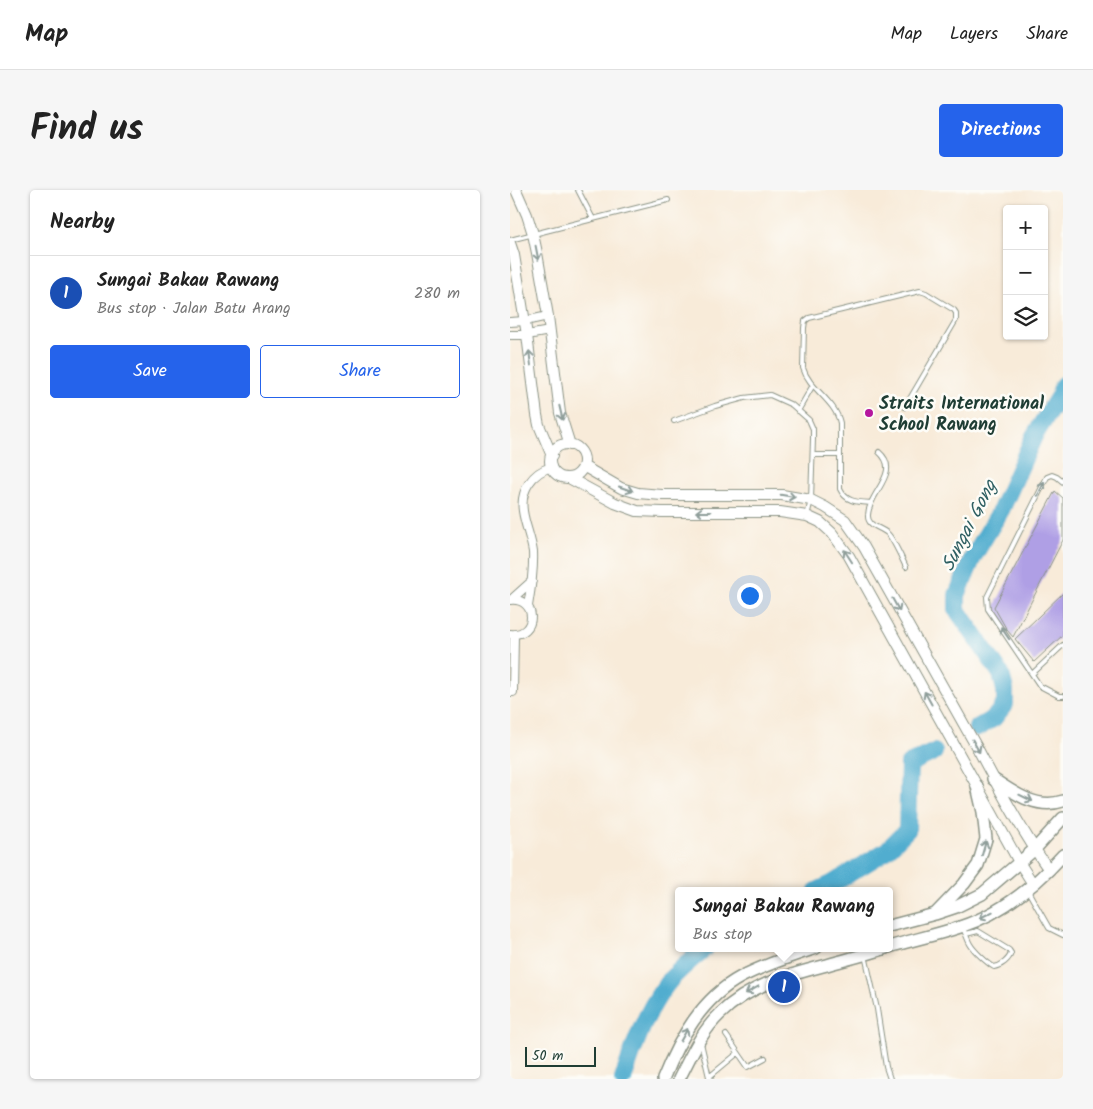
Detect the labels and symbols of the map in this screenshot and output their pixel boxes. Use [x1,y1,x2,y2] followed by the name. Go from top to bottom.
[533,244,542,260] one-way arrow
[525,350,535,366] one-way arrow
[879,390,1044,440] place label: Straits International School Rawang
[557,405,566,421] one-way arrow
[863,407,875,419] marker: Straits International School Rawang
[934,474,1006,577] water label: Sungai Gong
[1037,482,1046,497] one-way arrow
[618,485,633,494] one-way arrow
[779,491,795,501] one-way arrow
[696,507,712,517] one-way arrow
[843,549,853,563] one-way arrow
[737,583,763,609] your location
[892,597,902,611] one-way arrow
[1000,627,1010,641] one-way arrow
[922,691,932,705] one-way arrow
[971,739,981,754] one-way arrow
[1018,794,1033,803] one-way arrow
[979,840,989,856] one-way arrow
[979,911,994,921] one-way arrow
[768,968,800,1006] pin: 1
[745,986,760,996] one-way arrow
[680,1028,689,1043] one-way arrow
[525,1044,596,1067] scale bar

